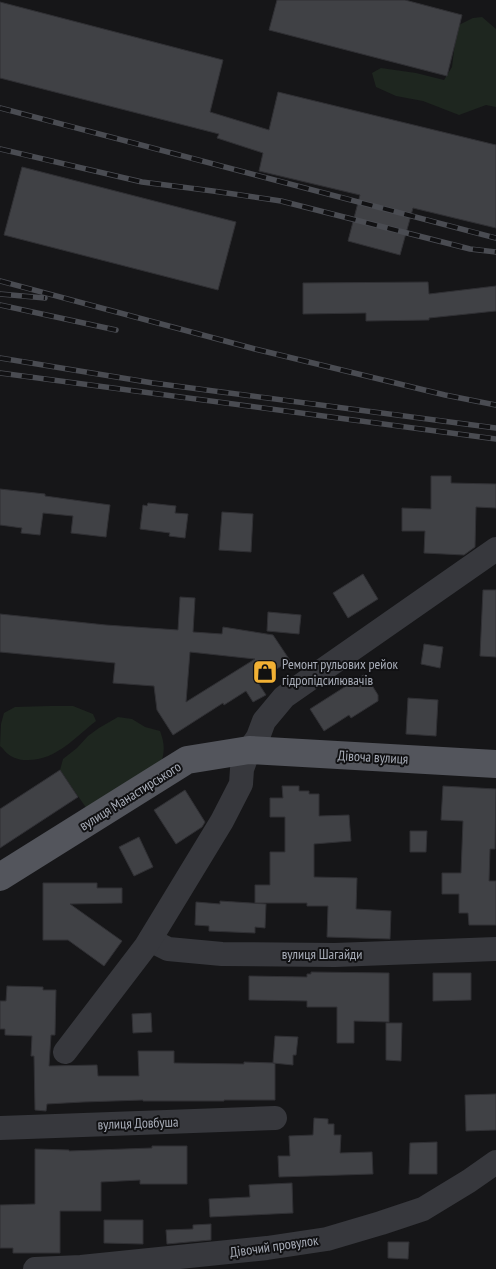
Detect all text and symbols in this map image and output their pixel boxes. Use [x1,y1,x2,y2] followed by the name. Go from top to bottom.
[282,655,398,689] place label: Ремонт рульових рейок гідропідсилювачів
[252,659,278,685] shop icon: Ремонт рульових рейок гідропідсилювачів
[337,746,409,768] street label: Дівоча вулиця
[76,757,184,835] street label: вулиця Манастирського
[282,945,362,963] street label: вулиця Шагайди
[97,1113,179,1133] street label: вулиця Довбуша
[229,1231,320,1261] street label: Дівочий провулок

